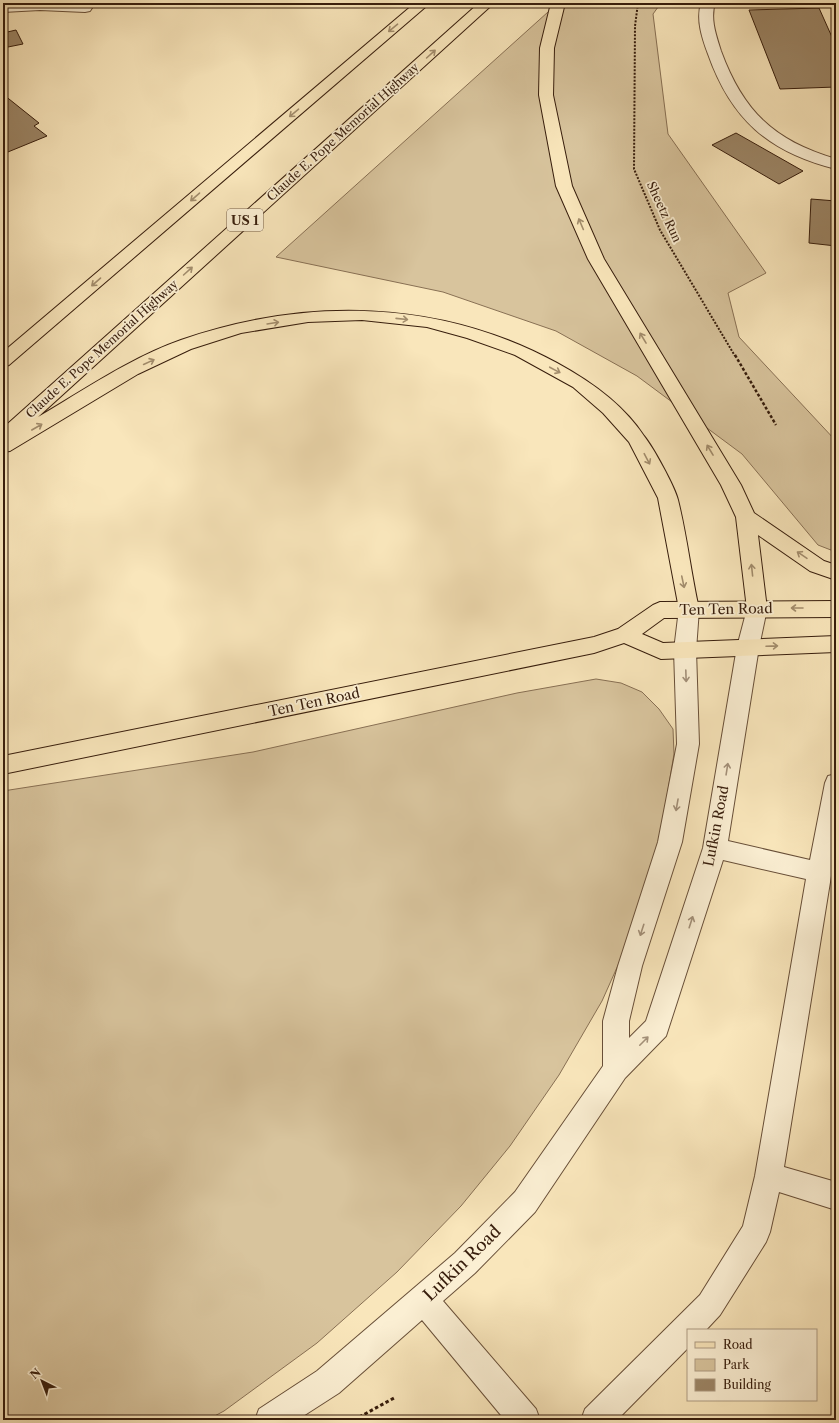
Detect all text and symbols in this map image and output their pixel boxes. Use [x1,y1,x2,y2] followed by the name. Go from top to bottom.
[388,24,398,33] one-way arrow
[426,49,436,58] one-way arrow
[264,59,422,204] street label: Claude E. Pope Memorial Highway
[289,108,299,117] one-way arrow
[644,179,685,245] street label: Sheetz Run
[190,193,201,202] one-way arrow
[227,209,263,231] road number: US 1
[577,219,584,231] one-way arrow
[183,267,194,276] one-way arrow
[23,276,181,421] street label: Claude E. Pope Memorial Highway
[91,277,102,286] one-way arrow
[395,315,408,323] one-way arrow
[266,319,279,327] one-way arrow
[638,332,646,344] one-way arrow
[143,358,155,365] one-way arrow
[549,366,561,374] one-way arrow
[31,422,43,430] one-way arrow
[705,444,713,456] one-way arrow
[644,452,651,464] one-way arrow
[797,551,808,559] one-way arrow
[748,564,756,577] one-way arrow
[679,575,687,588] one-way arrow
[679,599,773,619] street label: Ten Ten Road
[791,604,804,612] one-way arrow
[765,643,778,650] one-way arrow
[682,669,690,682] one-way arrow
[267,683,362,720] street label: Ten Ten Road
[723,763,731,776] one-way arrow
[699,783,733,868] street label: Lufkin Road
[673,798,681,811] one-way arrow
[688,916,695,929] one-way arrow
[638,923,645,936] one-way arrow
[639,1036,649,1046] one-way arrow
[419,1221,505,1305] street label: Lufkin Road
[687,1329,817,1401] legend
[723,1337,753,1352] text: Road
[723,1357,750,1372] text: Park
[22,1361,62,1401] north arrow
[27,1365,44,1382] text: N
[723,1377,771,1392] text: Building

